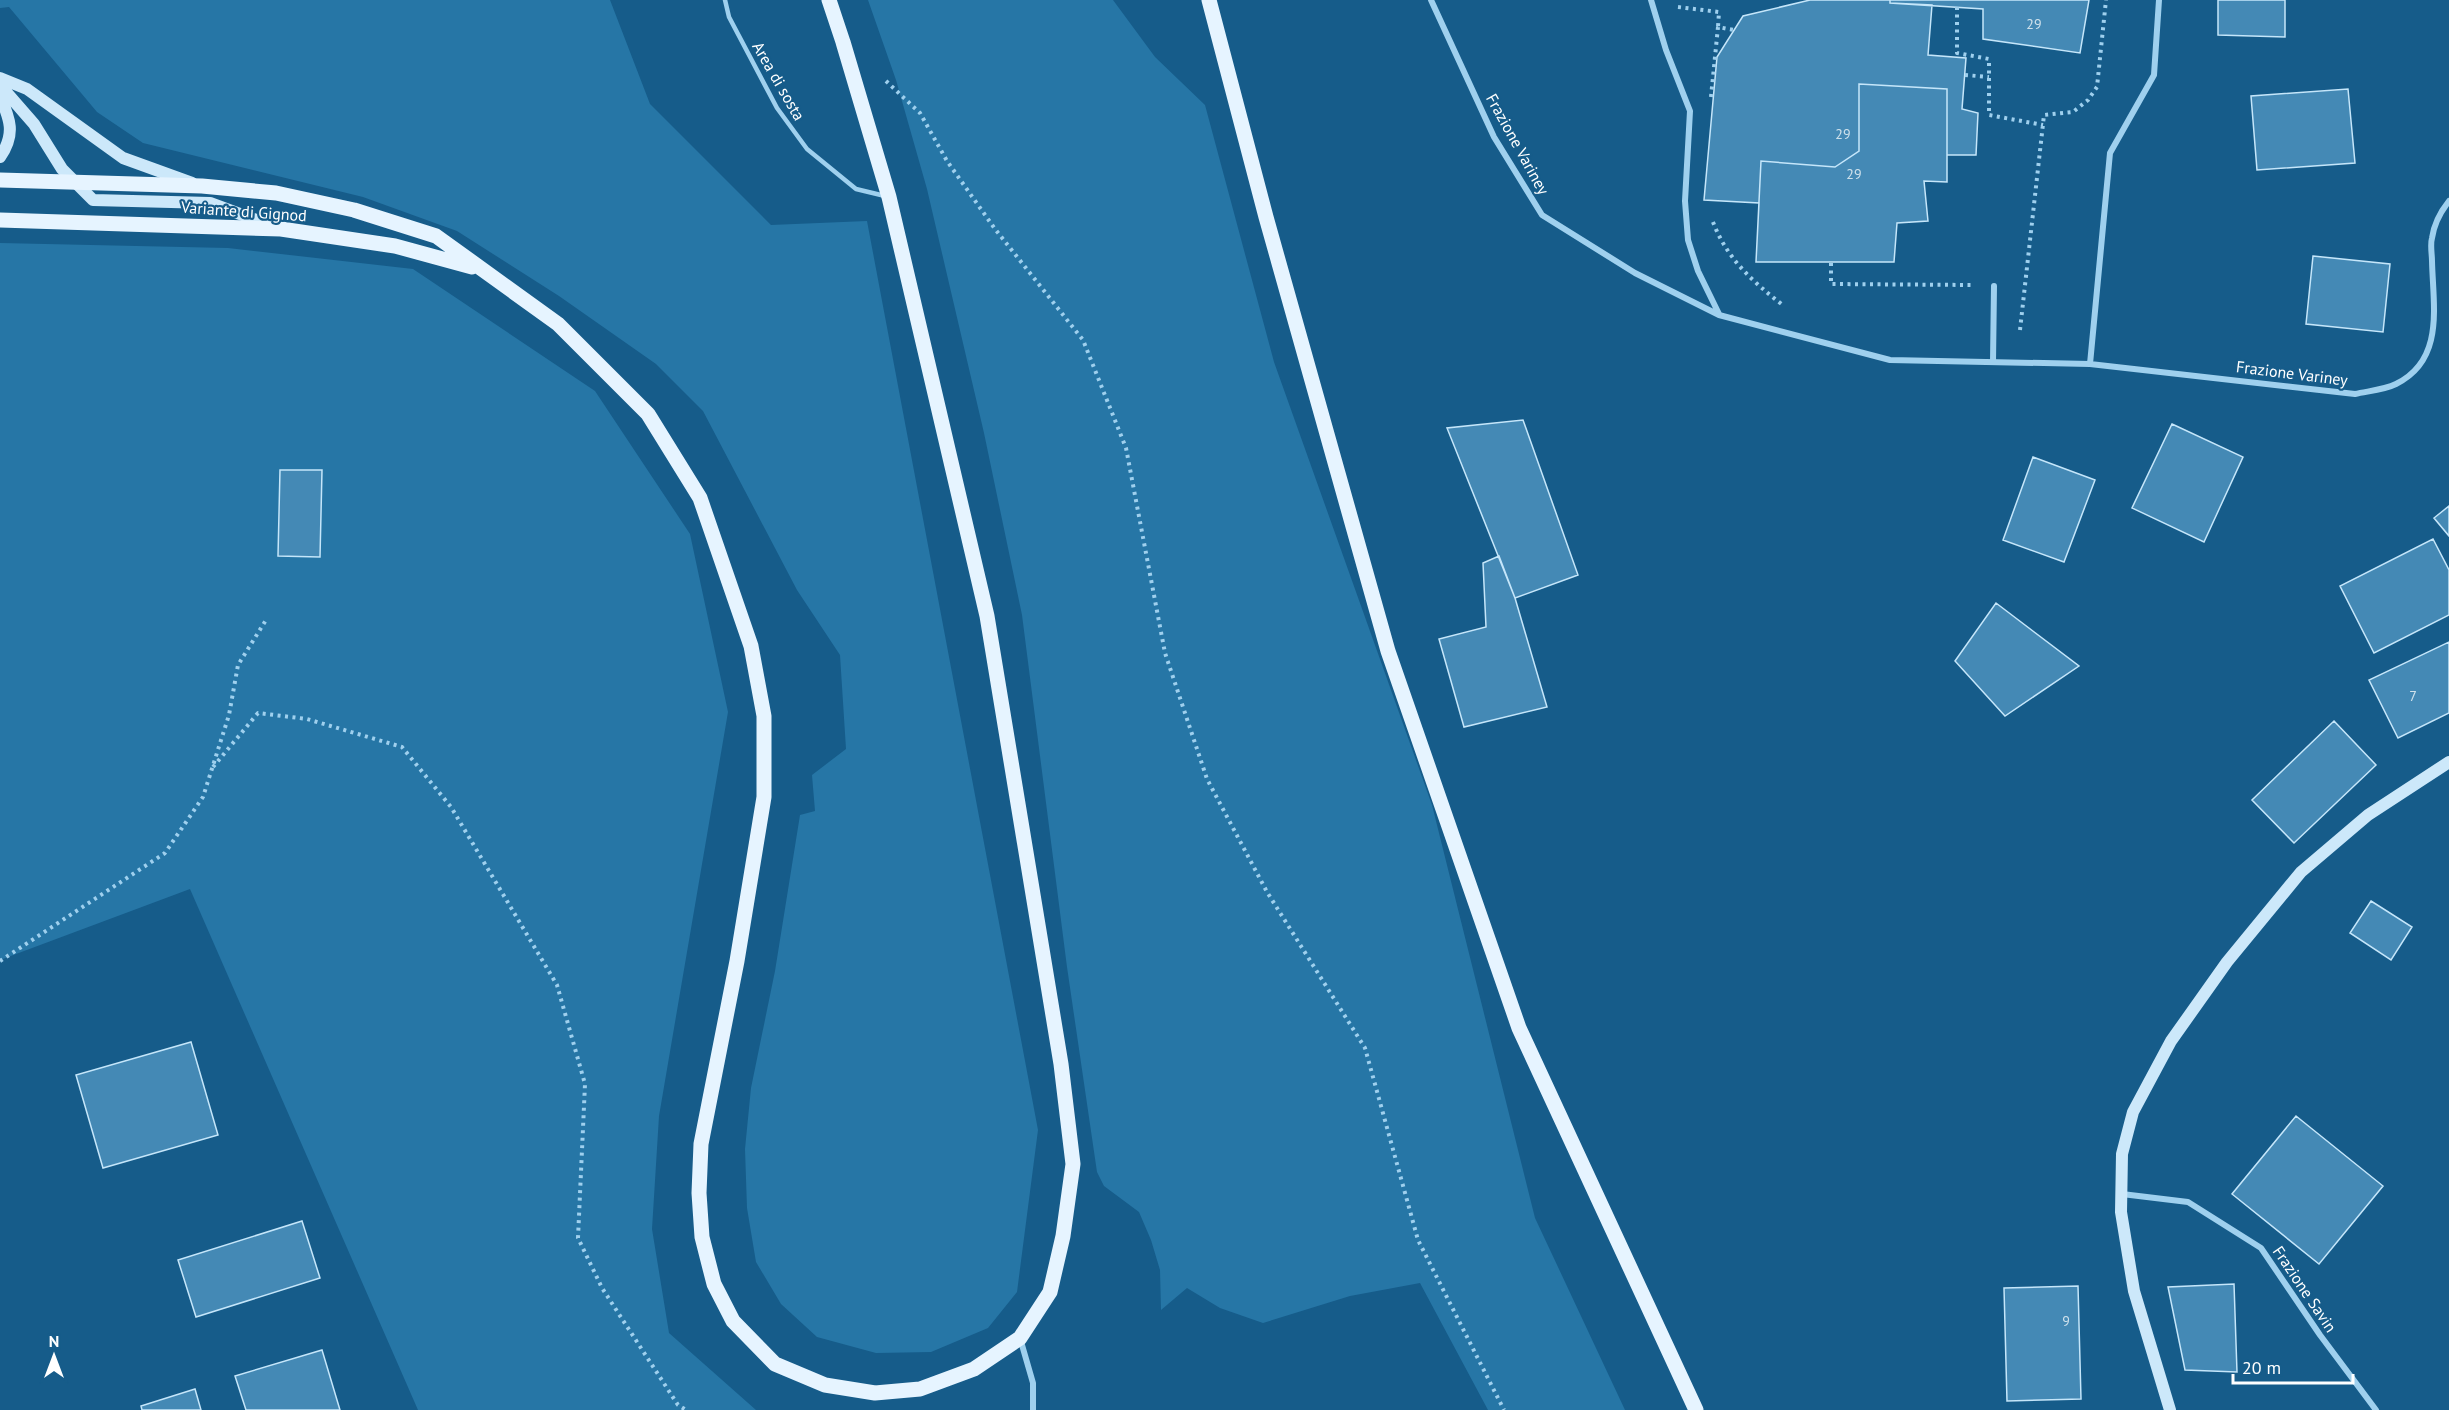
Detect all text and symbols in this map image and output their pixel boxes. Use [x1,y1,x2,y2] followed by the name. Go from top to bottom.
[2026,15,2042,33] house number: 29
[748,38,810,124] street label: Area di sosta
[1482,90,1554,198] street label: Frazione Variney
[1835,125,1851,143] house number: 29
[1846,165,1862,183] house number: 29
[179,197,308,225] street label: Variante di Gignod
[2235,356,2349,390] street label: Frazione Variney
[2409,687,2417,705] house number: 7
[2269,1242,2341,1336] street label: Frazione Savin
[2062,1312,2070,1330] house number: 9
[24,1326,84,1386] north arrow
[49,1331,59,1351] text: N
[2233,1347,2353,1385] scale bar
[2242,1356,2281,1379] text: 20 m

